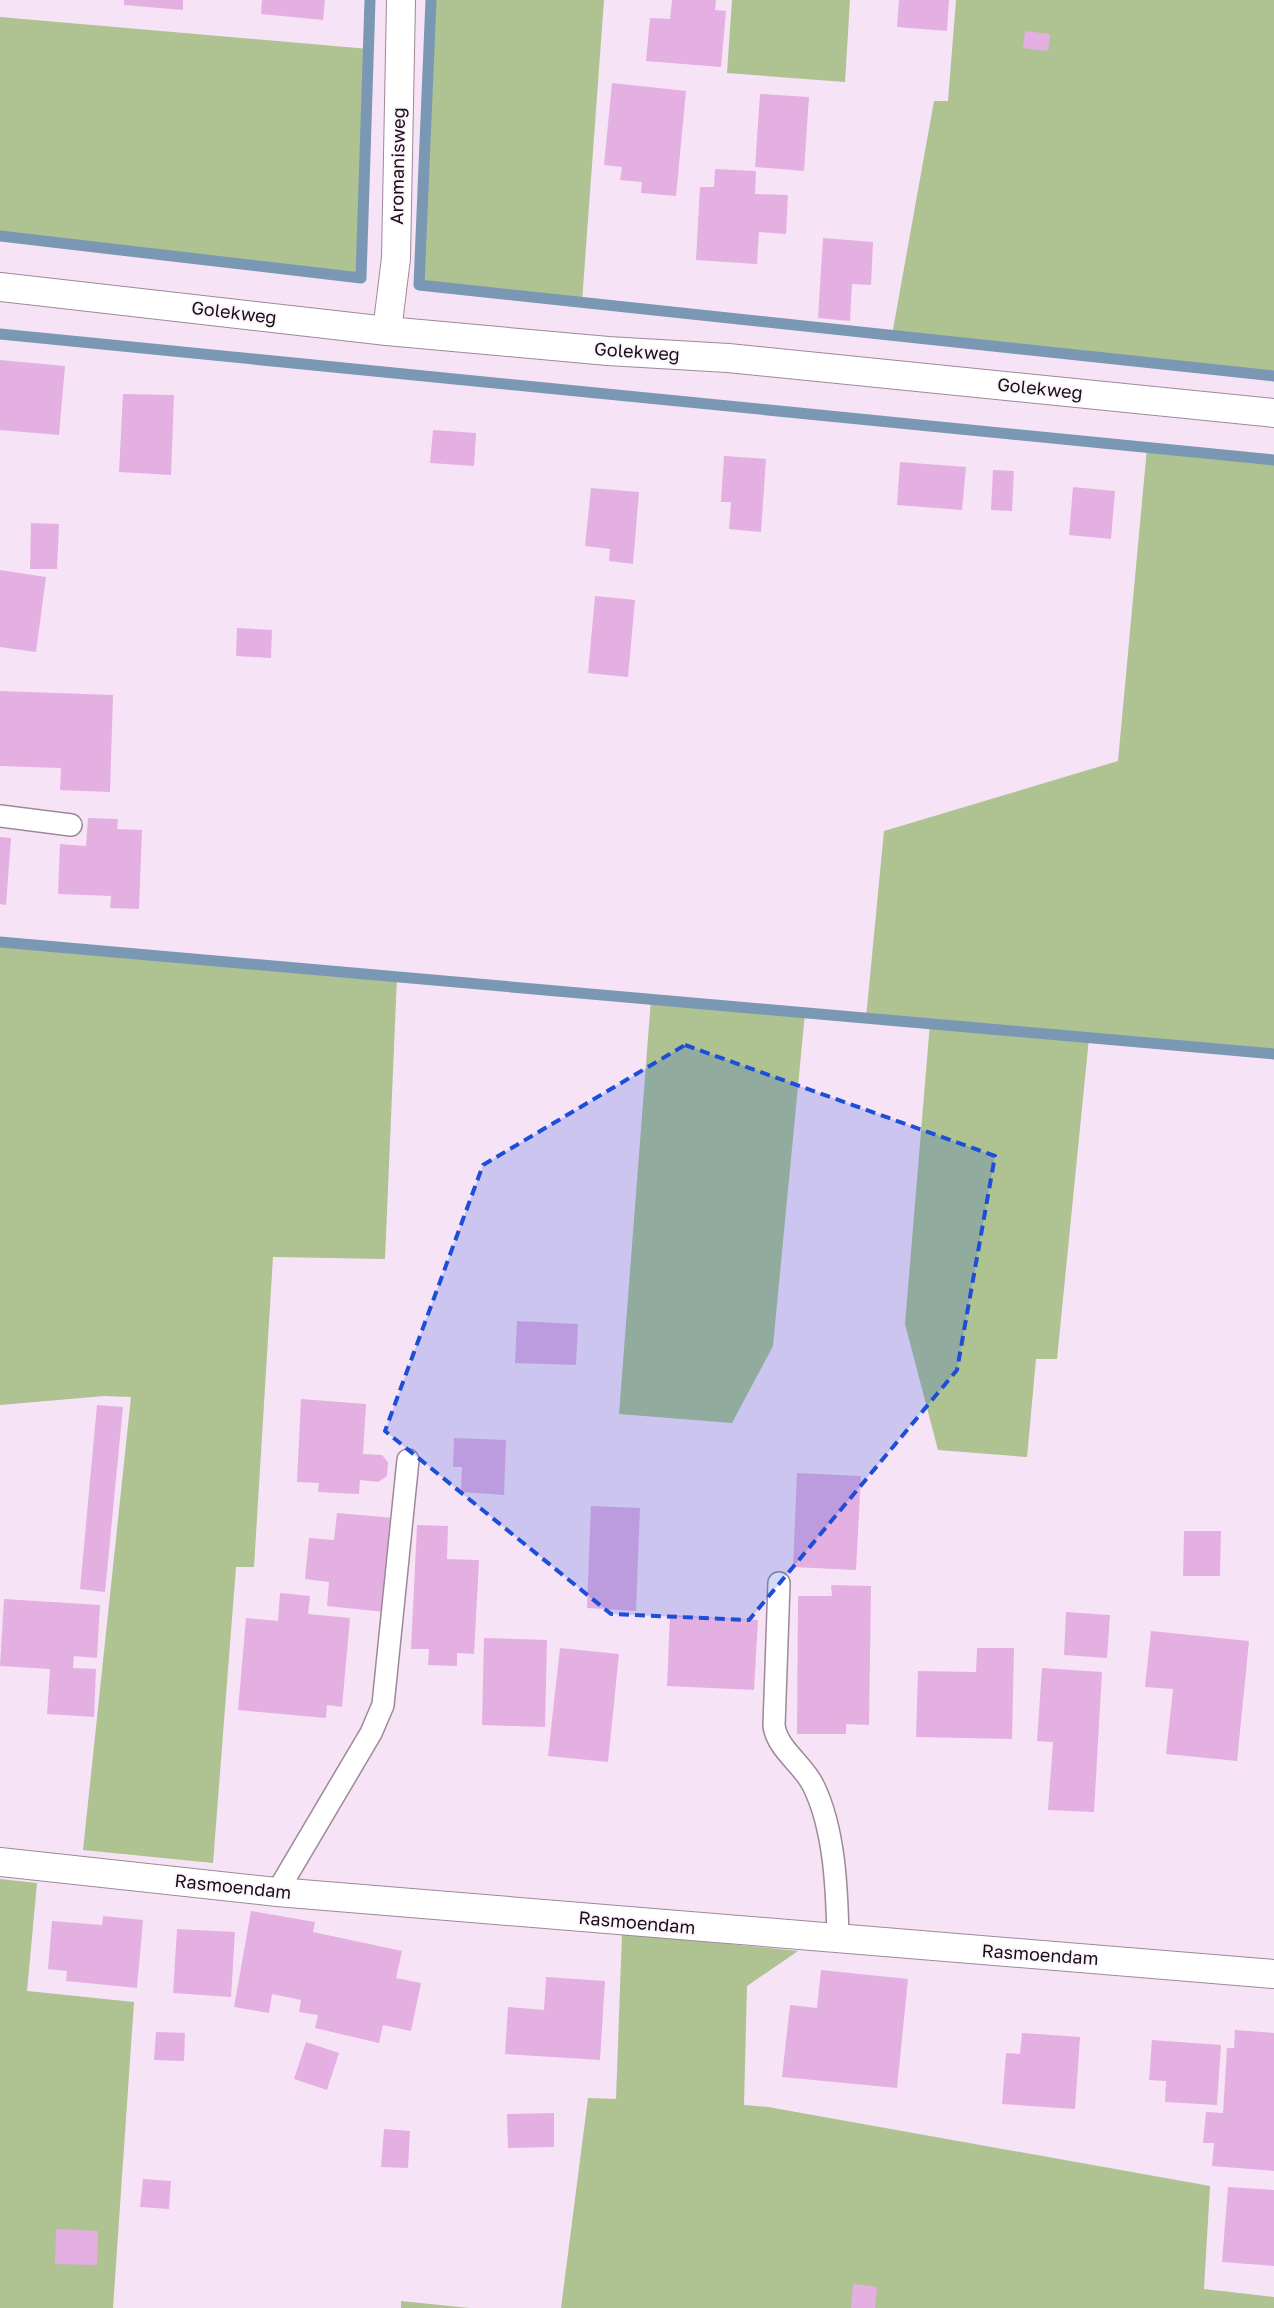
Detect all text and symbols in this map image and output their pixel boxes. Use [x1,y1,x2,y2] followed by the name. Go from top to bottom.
[385,107,409,225] street label: Aromanisweg
[190,296,278,328] street label: Golekweg
[594,337,681,365] street label: Golekweg
[996,373,1084,403] street label: Golekweg
[174,1869,293,1903] street label: Rasmoendam
[578,1906,696,1938] street label: Rasmoendam
[981,1939,1099,1969] street label: Rasmoendam

